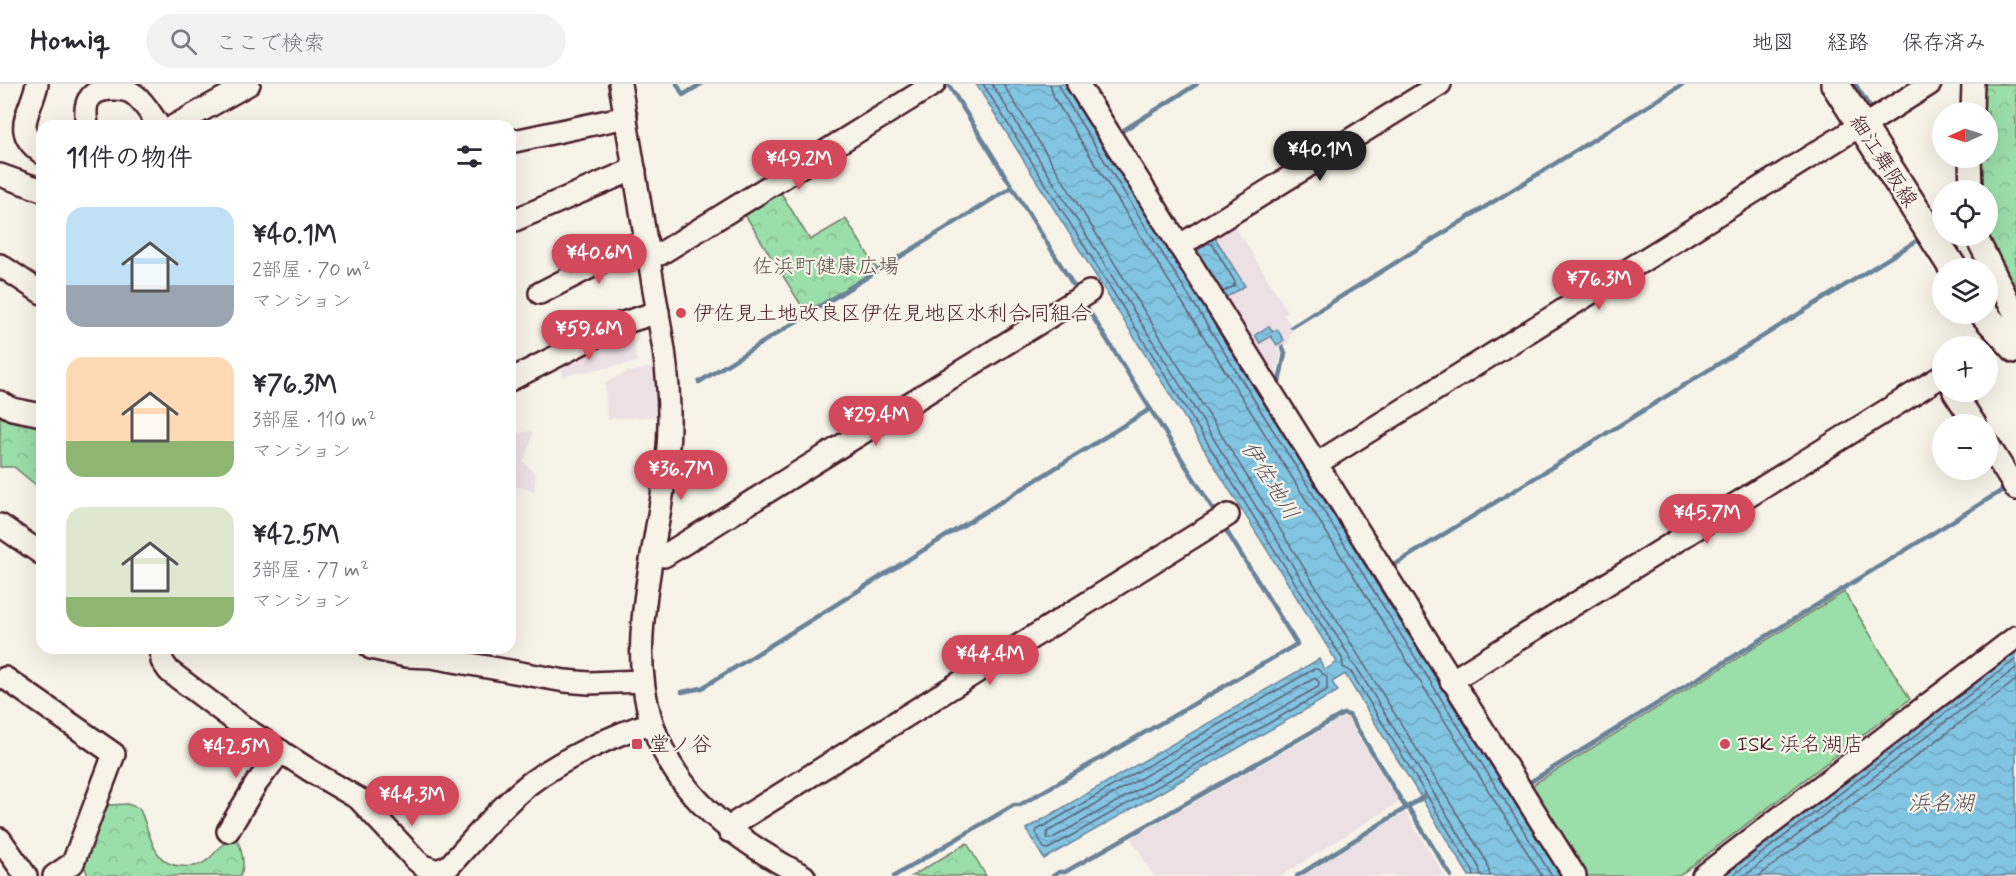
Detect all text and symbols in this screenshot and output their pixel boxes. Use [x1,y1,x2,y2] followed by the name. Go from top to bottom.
[146,14,566,68] search box
[30,23,110,60] text: Homiq
[167,25,200,58] icon: search
[1752,29,1794,57] text: 地図
[1827,29,1869,57] text: 経路
[1902,29,1986,57] text: 保存済み
[215,30,325,58] text: ここで検索
[1932,102,1998,168] north arrow
[1932,102,1998,480] map controls
[1843,110,1923,213] street label: 細江舞阪線
[1271,131,1369,182] pin: ¥40.1M
[1287,137,1353,164] text: ¥40.1M
[453,140,486,173] icon: filters
[750,140,848,191] pin: ¥49.2M
[66,142,193,176] text: 11件の物件
[766,146,832,173] text: ¥49.2M
[1932,180,1998,246] button: locate
[252,219,337,253] text: ¥40.1M
[114,231,186,303] icon: home
[550,234,648,285] pin: ¥40.6M
[566,240,632,267] text: ¥40.6M
[753,253,900,281] park label: 佐浜町健康広場
[252,257,371,284] text: 2部屋 · 70 m²
[1932,258,1998,324] button: layers
[1550,260,1648,311] pin: ¥76.3M
[1566,266,1632,293] text: ¥76.3M
[252,288,351,315] text: マンション
[693,300,1092,328] place label: 伊佐見土地改良区伊佐見地区水利合同組合
[674,306,688,320] marker: 伊佐見土地改良区伊佐見地区水利合同組合
[540,310,638,361] pin: ¥59.6M
[555,316,623,343] text: ¥59.6M
[1932,336,1998,402] button: +
[252,369,337,403] text: ¥76.3M
[114,381,186,453] icon: home
[827,396,925,447] pin: ¥29.4M
[843,402,909,429] text: ¥29.4M
[252,407,376,434] text: 3部屋 · 110 m²
[1932,414,1998,480] button: −
[1234,436,1304,526] water label: 伊佐地川
[252,438,351,465] text: マンション
[632,450,730,501] pin: ¥36.7M
[648,456,714,483] text: ¥36.7M
[1658,494,1756,545] pin: ¥45.7M
[1673,500,1741,527] text: ¥45.7M
[252,519,340,553] text: ¥42.5M
[114,531,186,603] icon: home
[252,557,369,584] text: 3部屋 · 77 m²
[252,588,351,615] text: マンション
[941,635,1039,686] pin: ¥44.4M
[956,641,1024,668] text: ¥44.4M
[187,728,285,779] pin: ¥42.5M
[649,731,712,759] place label: 堂ノ谷
[1737,731,1864,759] place label: ISK 浜名湖店
[202,734,270,761] text: ¥42.5M
[630,737,644,751] marker: 堂ノ谷
[1718,737,1732,751] marker: ISK 浜名湖店
[363,776,461,827] pin: ¥44.3M
[379,782,445,809] text: ¥44.3M
[1908,790,1976,818] water label: 浜名湖

